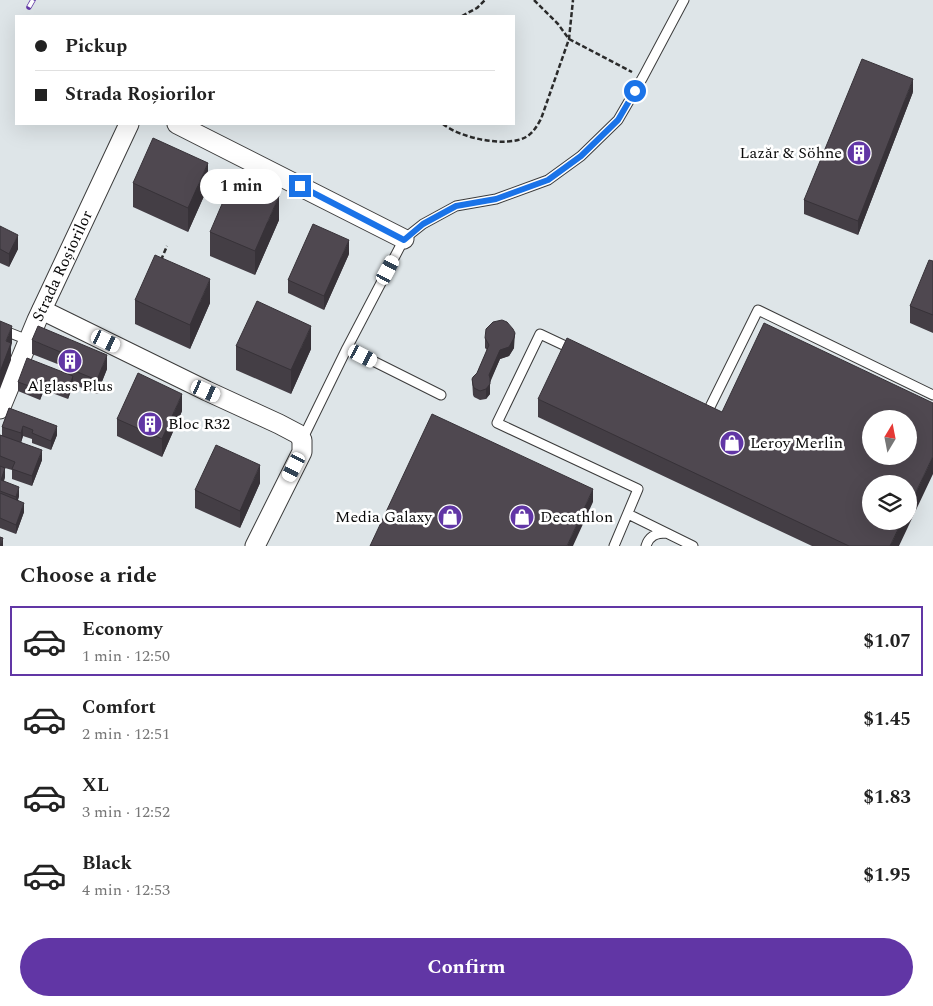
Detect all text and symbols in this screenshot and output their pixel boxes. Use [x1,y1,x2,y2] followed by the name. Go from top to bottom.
[65,32,127,61] text: Pickup
[65,80,215,109] text: Strada Roșiorilor
[624,80,646,102] route start
[846,140,872,166] building icon: Lazăr & Söhne
[739,141,842,165] place label: Lazăr & Söhne
[200,168,282,204] callout: 1 min
[220,174,262,198] text: 1 min
[289,175,311,197] route end
[26,206,99,326] street label: Strada Roșiorilor
[374,253,401,287] car
[89,328,122,354] car
[346,343,379,369] car
[57,348,83,374] building icon: Alglass Plus
[27,374,113,398] place label: Alglass Plus
[189,378,222,404] car
[862,410,918,465] north arrow
[862,410,917,530] map controls
[137,411,163,437] building icon: Bloc R32
[168,412,230,436] place label: Bloc R32
[719,430,745,456] shop icon: Leroy Merlin
[750,431,843,455] place label: Leroy Merlin
[280,450,307,484] car
[862,475,917,530] button: layers
[437,504,463,530] shop icon: Media Galaxy
[509,504,535,530] shop icon: Decathlon
[335,505,433,529] place label: Media Galaxy
[540,505,613,529] place label: Decathlon
[20,559,157,592] text: Choose a ride
[82,615,163,644] text: Economy
[22,619,67,664] icon: car
[863,627,911,656] text: $1.07
[82,644,170,668] text: 1 min · 12:50
[82,693,156,722] text: Comfort
[22,697,67,742] icon: car
[863,705,911,734] text: $1.45
[82,722,170,746] text: 2 min · 12:51
[82,771,109,800] text: XL
[22,775,67,820] icon: car
[863,783,911,812] text: $1.83
[82,800,170,824] text: 3 min · 12:52
[82,849,132,878] text: Black
[22,853,67,898] icon: car
[863,861,911,890] text: $1.95
[82,878,170,902] text: 4 min · 12:53
[20,938,913,996] button: Confirm

